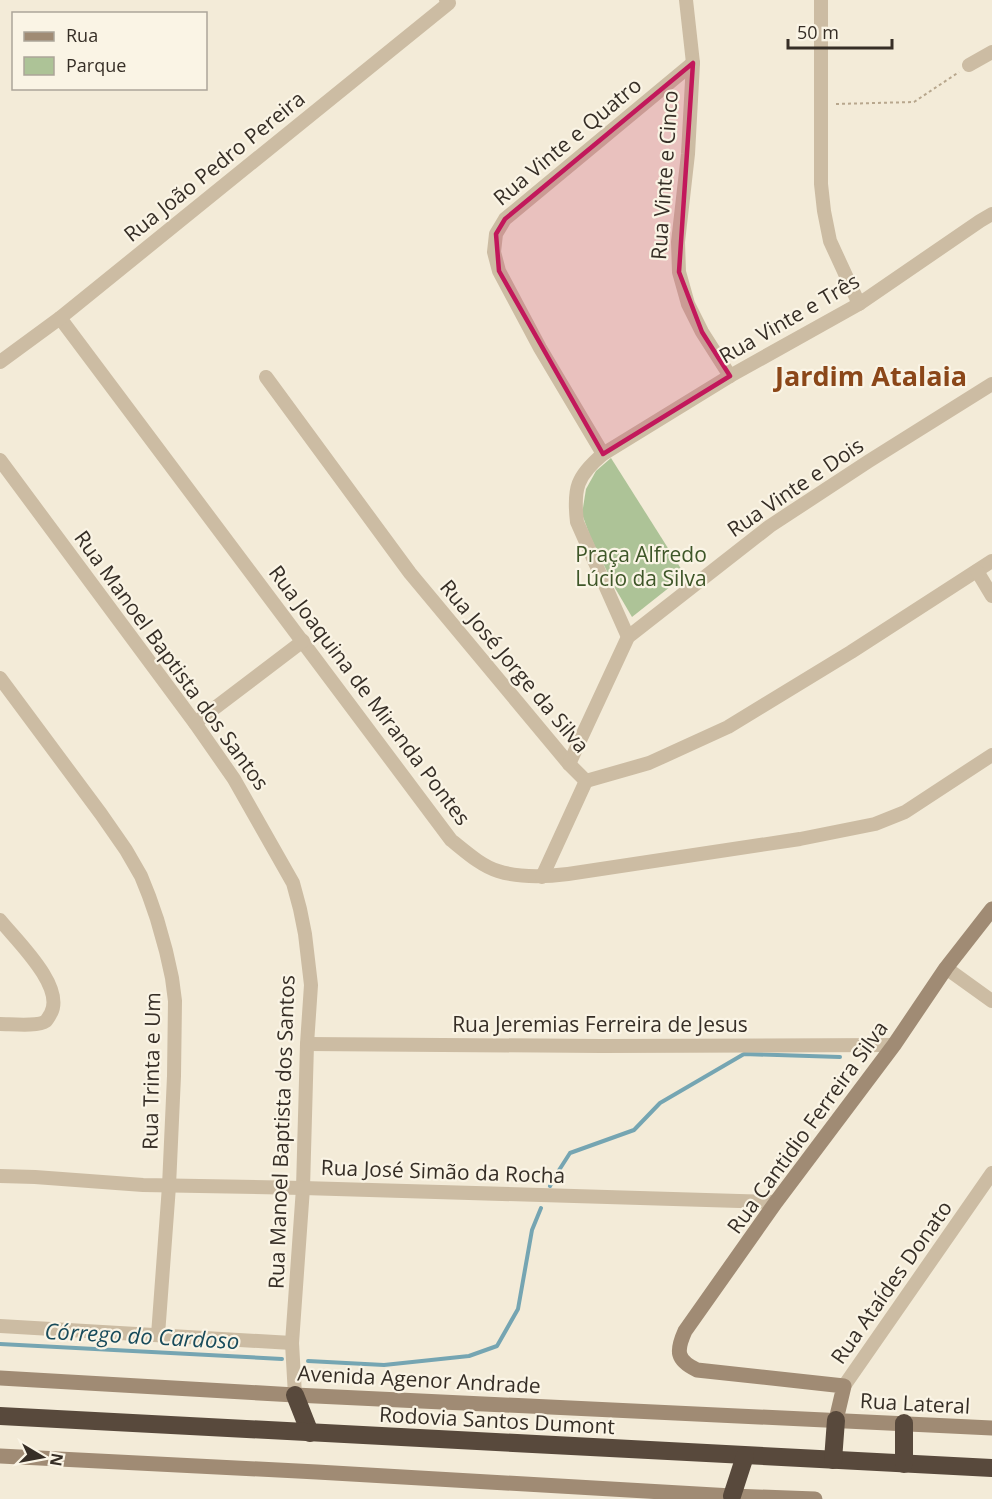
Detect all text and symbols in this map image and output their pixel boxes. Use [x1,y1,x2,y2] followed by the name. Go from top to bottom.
[12,12,207,90] legend
[788,12,892,50] scale bar
[797,20,839,44] text: 50 m
[66,23,98,47] text: Rua
[66,53,126,77] text: Parque
[487,71,647,211] street label: Rua Vinte e Quatro
[118,84,310,248] street label: Rua João Pedro Pereira
[644,89,684,261] street label: Rua Vinte e Cinco
[714,266,864,370] street label: Rua Vinte e Três
[773,357,967,394] district label: Jardim Atalaia
[721,431,869,543] street label: Rua Vinte e Dois
[68,525,276,795] street label: Rua Manoel Baptista dos Santos
[575,540,707,592] park label: Praça Alfredo Lúcio da Silva
[263,559,477,831] street label: Rua Joaquina de Miranda Pontes
[434,573,596,759] street label: Rua José Jorge da Silva
[262,975,300,1289] street label: Rua Manoel Baptista dos Santos
[136,992,166,1150] street label: Rua Trinta e Um
[452,1010,748,1038] street label: Rua Jeremias Ferreira de Jesus
[720,1015,894,1239] street label: Rua Cantidio Ferreira Silva
[320,1153,566,1189] street label: Rua José Simão da Rocha
[824,1195,958,1369] street label: Rua Ataídes Donato
[44,1315,240,1355] water label: Córrego do Cardoso
[297,1359,541,1399] street label: Avenida Agenor Andrade
[859,1386,971,1420] street label: Rua Lateral
[378,1400,616,1440] street label: Rodovia Santos Dumont
[12,1427,72,1487] north arrow
[45,1451,69,1468] text: N

